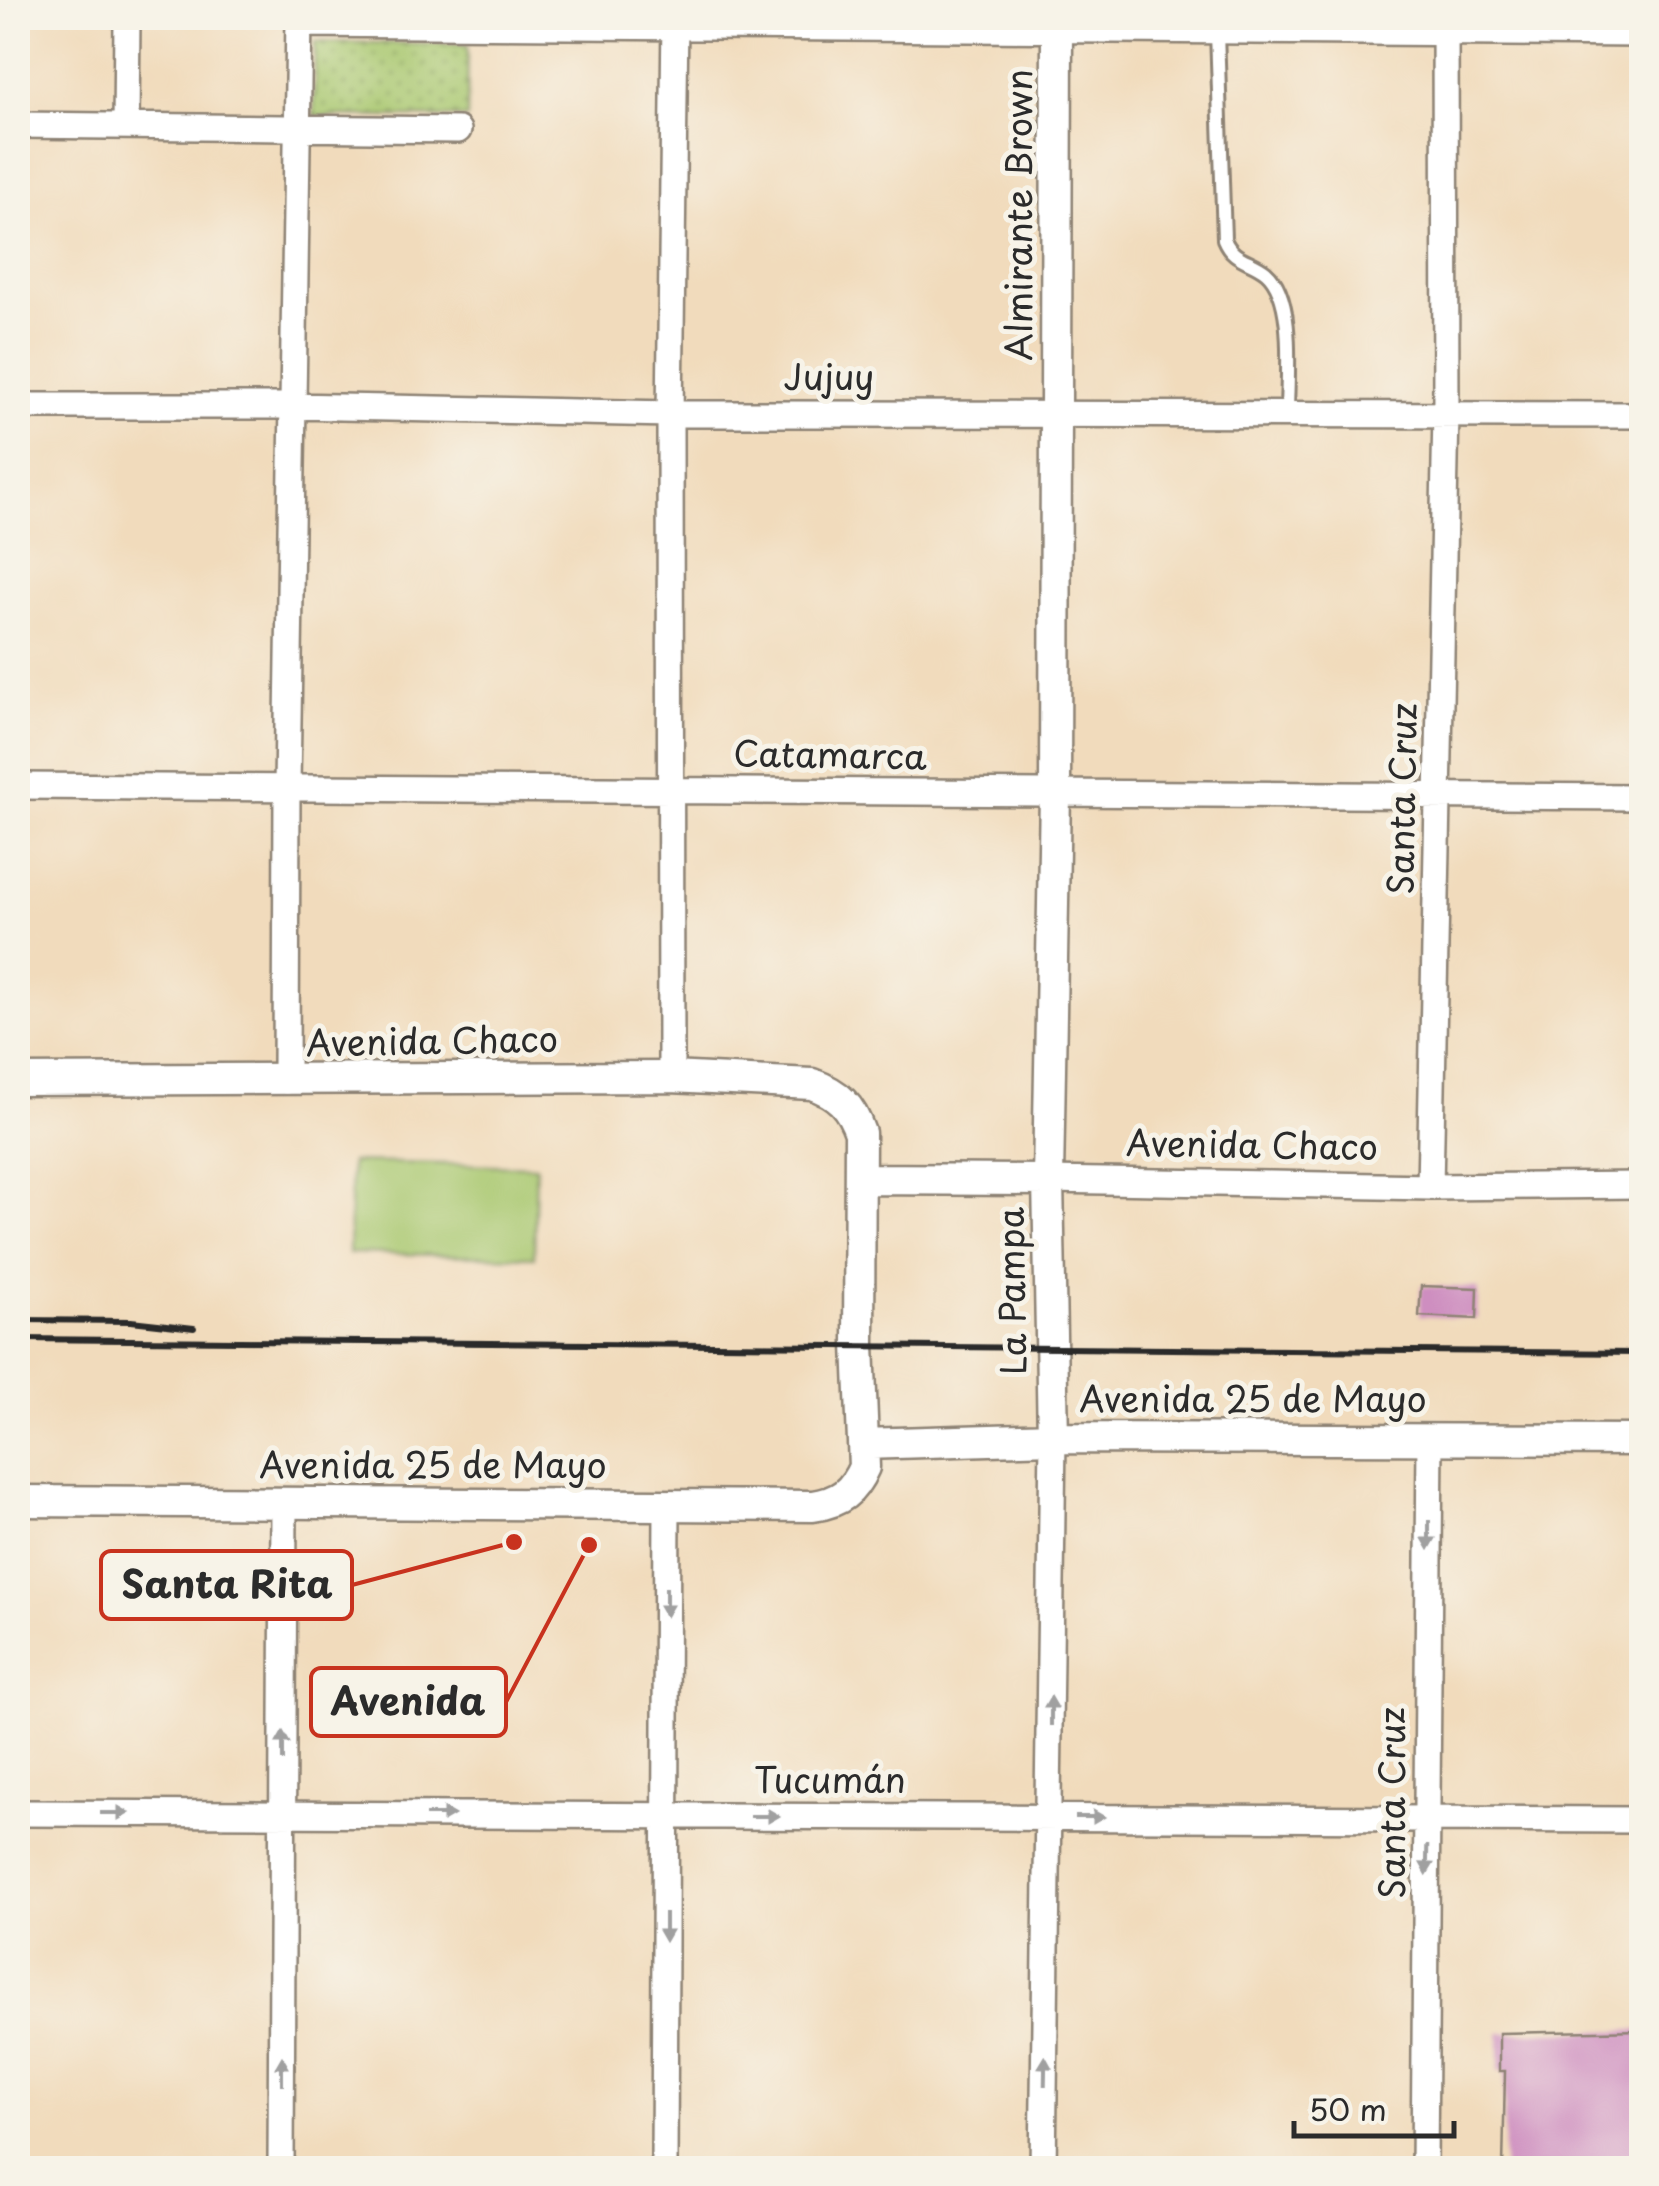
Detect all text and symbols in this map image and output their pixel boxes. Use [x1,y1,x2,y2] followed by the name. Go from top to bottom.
[991,69,1044,361] street label: Almirante Brown
[784,349,874,402] street label: Jujuy
[1372,703,1429,895] street label: Santa Cruz
[733,725,928,782] street label: Catamarca
[306,1011,558,1068] street label: Avenida Chaco
[1126,1115,1378,1172] street label: Avenida Chaco
[983,1206,1038,1376] street label: La Pampa
[1079,1371,1427,1424] street label: Avenida 25 de Mayo
[259,1437,607,1490] street label: Avenida 25 de Mayo
[1421,1520,1437,1552] one-way arrow
[101,1551,352,1619] callout: Santa Rita
[121,1554,333,1611] text: Santa Rita
[658,1586,674,1618] one-way arrow
[311,1668,506,1736] callout: Avenida
[330,1671,485,1728] text: Avenida
[1043,1695,1059,1727] one-way arrow
[1364,1707,1417,1899] street label: Santa Cruz
[275,1730,291,1762] one-way arrow
[754,1752,906,1805] street label: Tucumán
[99,1805,131,1821] one-way arrow
[424,1807,456,1823] one-way arrow
[749,1808,781,1824] one-way arrow
[1074,1810,1106,1826] one-way arrow
[1419,1845,1435,1877] one-way arrow
[657,1911,673,1943] one-way arrow
[274,2055,290,2087] one-way arrow
[1038,2055,1054,2087] one-way arrow
[1294,2076,1454,2138] scale bar
[1309,2086,1387,2131] text: 50 m

